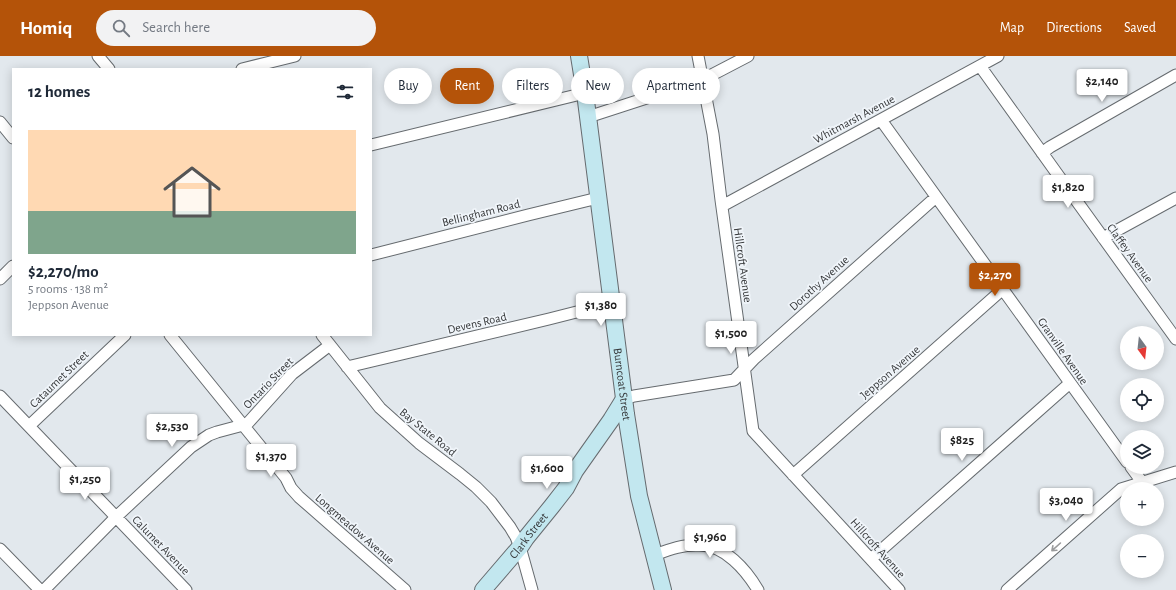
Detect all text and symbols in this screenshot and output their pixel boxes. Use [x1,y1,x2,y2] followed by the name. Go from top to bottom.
[96,10,376,46] search box
[110,17,132,39] icon: search
[20,19,72,38] text: Homiq
[142,20,210,35] text: Search here
[1000,21,1024,35] text: Map
[1046,21,1102,35] text: Directions
[1124,21,1156,35] text: Saved
[384,68,432,104] chip: Buy
[440,68,494,104] chip: Rent
[502,68,563,104] chip: Filters
[571,68,624,104] chip: New
[632,68,720,104] chip: Apartment
[1069,69,1135,103] pin: $2,140
[1086,75,1118,88] text: $2,140
[334,81,356,103] icon: filters
[28,83,90,100] text: 12 homes
[811,93,897,145] street label: Whitmarsh Avenue
[156,156,228,228] icon: home
[1035,175,1101,209] pin: $1,820
[1052,181,1084,194] text: $1,820
[441,198,521,228] street label: Bellingham Road
[1104,221,1155,285] street label: Claffey Avenue
[732,227,754,303] street label: Hillcroft Avenue
[787,253,852,313] street label: Dorothy Avenue
[28,263,99,280] text: $2,270/mo
[962,263,1028,297] pin: $2,270
[978,269,1012,282] text: $2,270
[28,283,108,296] text: 5 rooms · 138 m²
[568,293,634,327] pin: $1,380
[28,299,109,312] text: Jeppson Avenue
[585,299,617,312] text: $1,380
[446,310,508,336] street label: Devens Road
[1036,315,1090,387] street label: Granville Avenue
[698,321,764,355] pin: $1,500
[1120,326,1164,370] north arrow
[1120,326,1164,578] map controls
[715,327,747,340] text: $1,500
[858,343,922,401] street label: Jeppson Avenue
[612,347,633,421] street label: Burncoat Street
[27,348,91,410] street label: Cataumet Street
[241,355,295,411] street label: Ontario Street
[1120,378,1164,422] button: locate
[397,406,459,459] street label: Bay State Road
[139,414,205,448] pin: $2,530
[156,420,188,433] text: $2,530
[938,428,986,462] pin: $825
[1120,430,1164,474] button: layers
[950,434,974,447] text: $825
[238,444,304,478] pin: $1,370
[255,450,287,463] text: $1,370
[514,456,580,490] pin: $1,600
[530,462,564,475] text: $1,600
[52,467,118,501] pin: $1,250
[69,473,101,486] text: $1,250
[1120,482,1164,526] button: +
[1033,488,1099,522] pin: $3,040
[313,492,397,566] street label: Longmeadow Avenue
[1049,494,1083,507] text: $3,040
[507,510,550,561] street label: Clark Street
[130,513,192,577] street label: Calumet Avenue
[848,516,908,580] street label: Hillcroft Avenue
[677,525,743,559] pin: $1,960
[694,531,726,544] text: $1,960
[1120,534,1164,578] button: −
[1051,542,1061,551] one-way arrow

